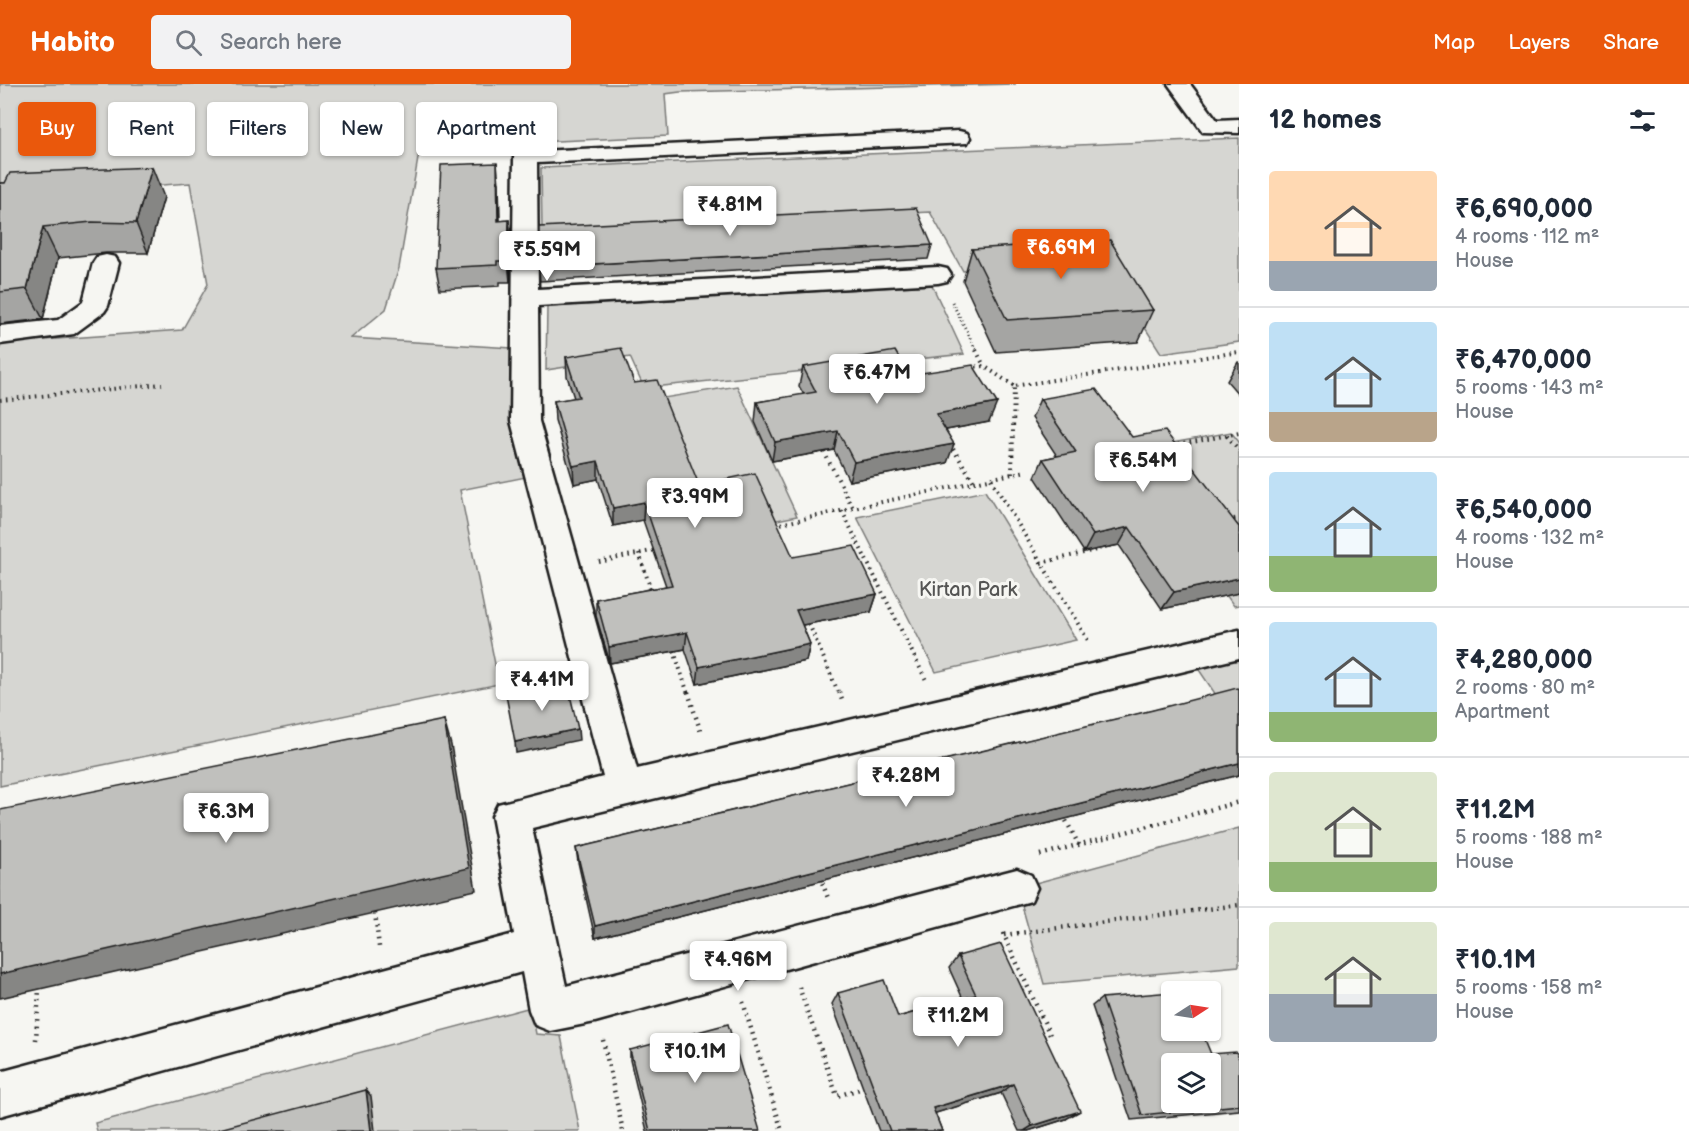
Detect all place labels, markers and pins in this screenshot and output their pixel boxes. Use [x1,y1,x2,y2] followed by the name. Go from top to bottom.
[681,186,779,237] pin: ₹4.81M
[1012,229,1110,280] pin: ₹6.69M
[498,231,596,282] pin: ₹5.59M
[828,354,926,405] pin: ₹6.47M
[1094,442,1192,493] pin: ₹6.54M
[646,478,744,529] pin: ₹3.99M
[493,661,591,712] pin: ₹4.41M
[857,757,955,808] pin: ₹4.28M
[184,793,268,844] pin: ₹6.3M
[689,941,787,992] pin: ₹4.96M
[909,997,1007,1048] pin: ₹11.2M
[646,1033,744,1084] pin: ₹10.1M

